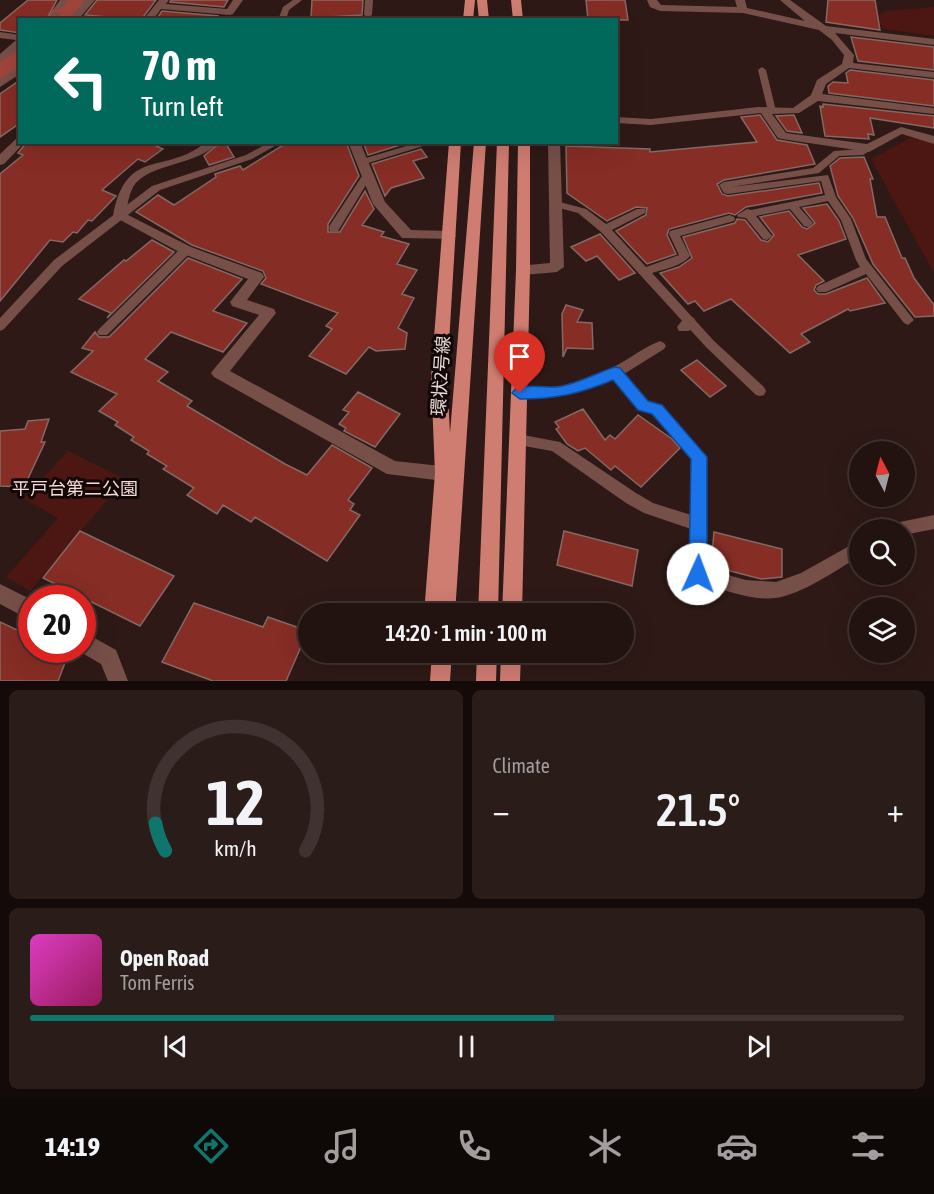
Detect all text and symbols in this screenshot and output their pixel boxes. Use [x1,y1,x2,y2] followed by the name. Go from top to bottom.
[141,41,216,89] text: 70 m
[42,42,120,120] icon: left
[141,91,224,122] text: Turn left
[494,331,545,393] pin
[427,335,454,417] street label: 環状2号線
[503,340,536,373] icon: arrive
[849,441,915,507] north arrow
[849,441,915,663] map controls
[12,478,138,499] park label: 平戸台第二公園
[849,519,915,585] button: search
[666,542,730,606] position arrow
[18,585,96,663] speed limit sign: 20
[849,597,915,663] button: layers
[385,620,547,646] text: 14:20 · 1 min · 100 m
[493,754,550,777] text: Climate
[206,767,265,838] text: 12
[656,784,740,836] text: 21.5°
[493,791,510,829] text: −
[887,791,904,829] text: +
[214,837,257,862] text: km/h
[120,945,209,971] text: Open Road
[120,971,194,994] text: Tom Ferris
[159,1030,192,1063] icon: previous
[450,1030,483,1063] icon: pause
[742,1030,775,1063] icon: next
[190,1125,232,1167] icon: directions
[321,1125,363,1167] icon: music
[453,1125,495,1167] icon: phone
[584,1125,626,1167] icon: climate
[716,1125,758,1167] icon: car
[847,1125,889,1167] icon: filters
[45,1131,100,1162] text: 14:19

